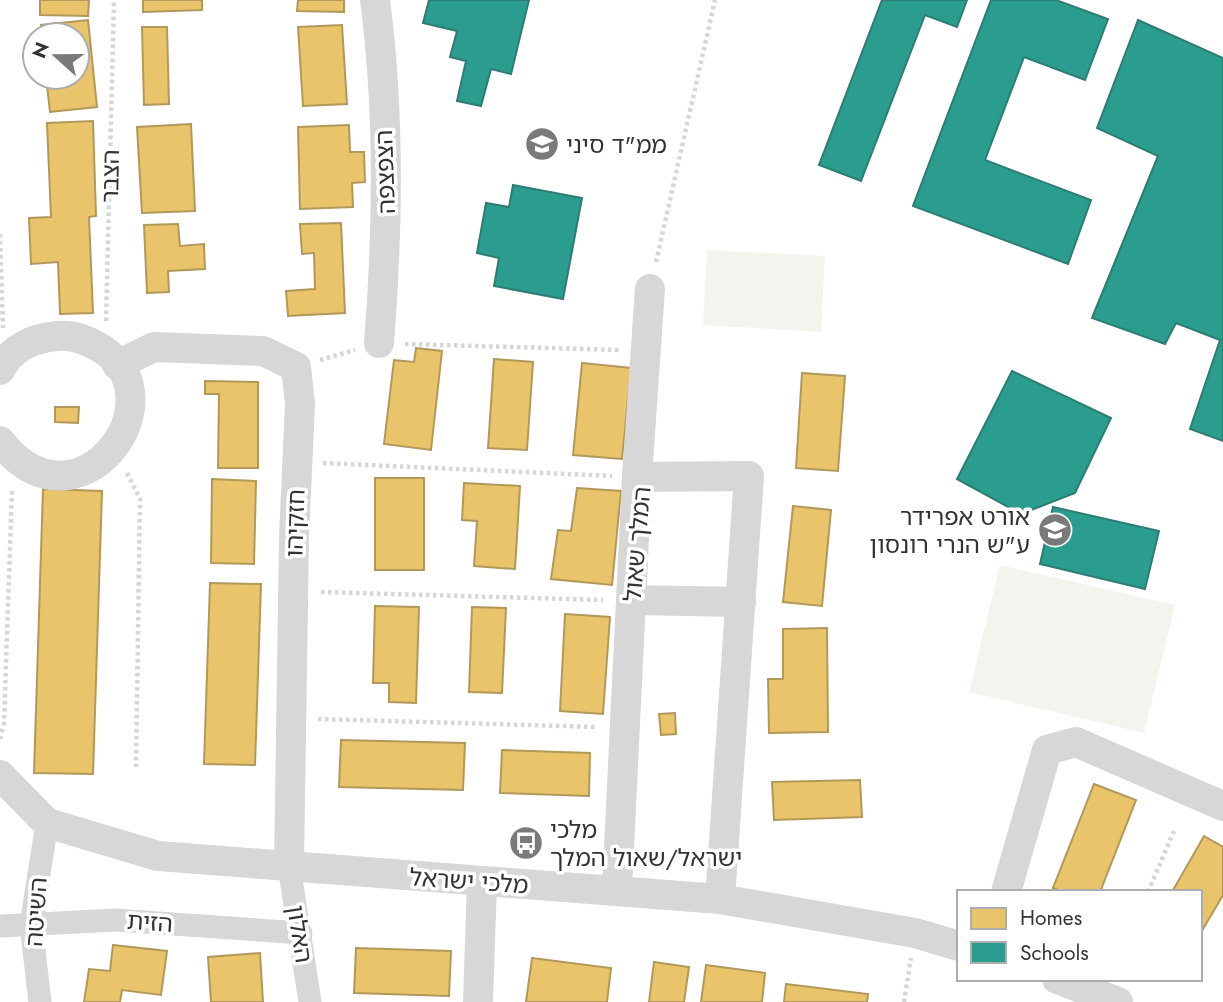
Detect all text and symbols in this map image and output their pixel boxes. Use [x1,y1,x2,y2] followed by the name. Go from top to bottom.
[21,21,91,91] north arrow
[25,38,56,62] text: N
[523,125,561,163] school or university icon: ממ"ד סיני
[566,127,667,162] place label: ממ"ד סיני
[366,129,404,215] street label: הצפצפה
[92,149,128,203] street label: הצבר
[615,485,659,603] street label: המלך שאול
[276,489,314,557] street label: חזקיהו
[869,499,1030,562] place label: אורט אפרידר ע"ש הנרי רונסון
[1036,511,1074,549] school or university icon: אורט אפרידר ע"ש הנרי רונסון
[550,812,742,875] place label: מלכי ישראל/שאול המלך
[507,824,545,862] bus stop icon: מלכי ישראל/שאול המלך
[408,859,530,903] street label: מלכי ישראל
[16,876,56,948] street label: השיטה
[957,890,1202,981] legend
[126,903,174,941] street label: הזית
[278,903,322,965] street label: האלון
[1020,903,1082,933] text: Homes
[1020,938,1089,968] text: Schools

